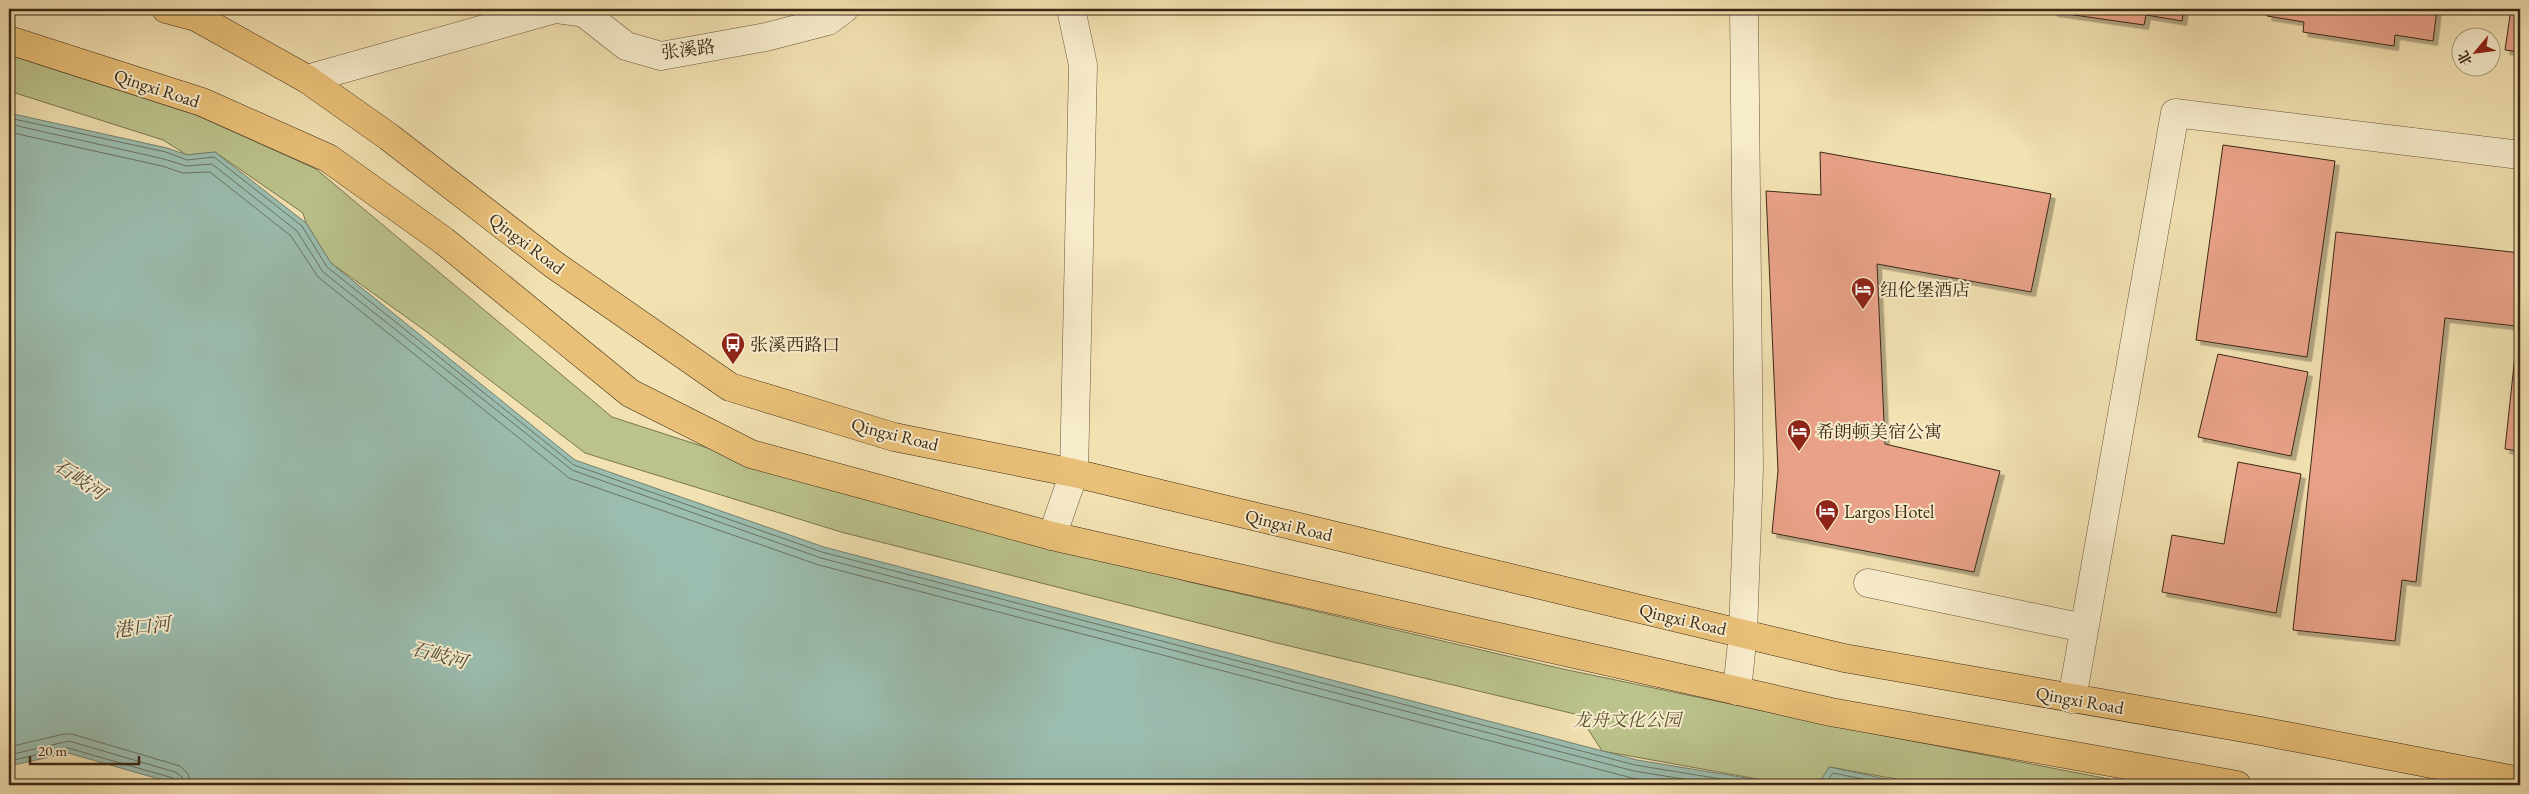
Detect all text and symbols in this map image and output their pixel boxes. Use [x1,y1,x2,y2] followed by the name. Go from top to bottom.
[2452,28,2502,78] north arrow
[660,34,716,64] street label: 张溪路
[2453,48,2476,69] text: 北
[111,63,204,113] street label: Qingxi Road
[485,207,570,279] street label: Qingxi Road
[1850,276,1876,310] hotel icon: 纽伦堡酒店
[1880,278,1970,301] place label: 纽伦堡酒店
[720,331,746,365] bus stop icon: 张溪西路口
[750,333,840,356] place label: 张溪西路口
[849,412,942,456] street label: Qingxi Road
[1786,418,1812,452] hotel icon: 希朗顿美宿公寓
[1816,420,1942,443] place label: 希朗顿美宿公寓
[49,453,113,507] water label: 石岐河
[1814,498,1840,532] hotel icon: Largos Hotel
[1844,500,1934,523] place label: Largos Hotel
[1243,504,1336,546] street label: Qingxi Road
[1637,598,1730,640] street label: Qingxi Road
[112,611,175,643] water label: 港口河
[408,636,473,675] water label: 石岐河
[2034,681,2127,719] street label: Qingxi Road
[1573,708,1684,731] park label: 龙舟文化公园
[30,734,139,766] scale bar
[38,741,67,760] text: 20 m

